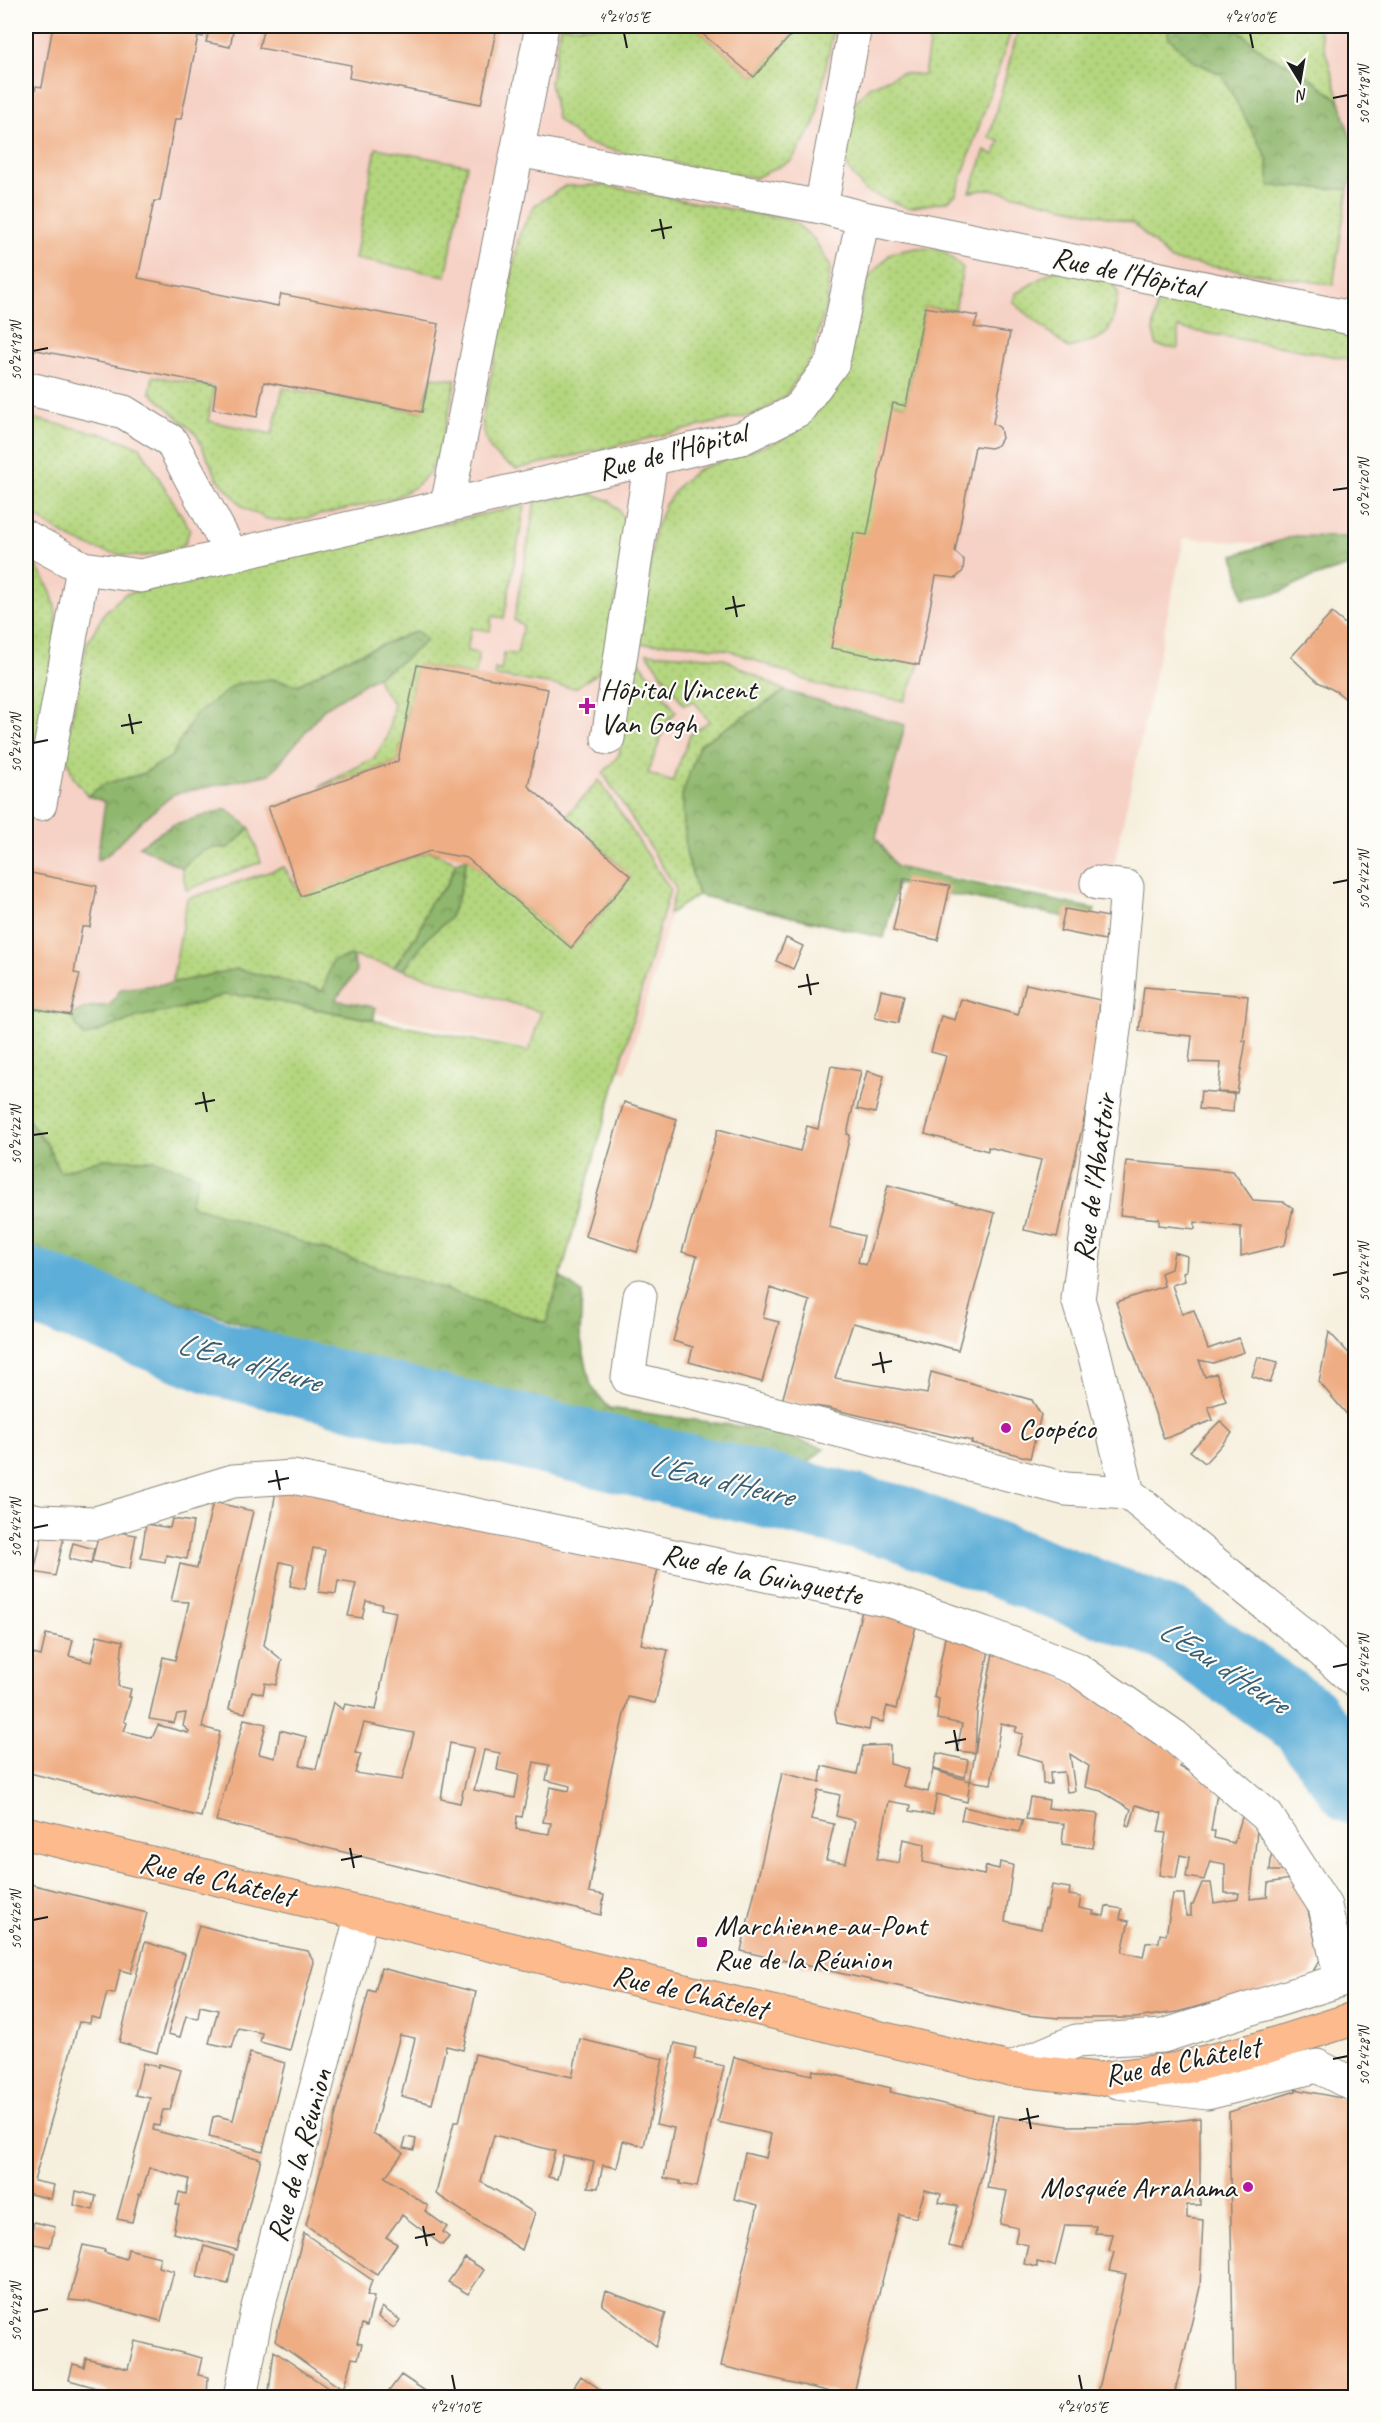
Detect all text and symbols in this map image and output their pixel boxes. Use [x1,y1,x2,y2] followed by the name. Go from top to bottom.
[598,8,652,27] text: 4°24'05"E
[1224,8,1278,27] text: 4°24'00"E
[1270,51,1330,111] north arrow
[1355,62,1374,125] text: 50°24'18"N
[1293,84,1309,106] text: N
[1049,238,1210,307] street label: Rue de l'Hôpital
[7,318,26,381] text: 50°24'18"N
[594,412,755,489] street label: Rue de l'Hôpital
[1355,455,1374,518] text: 50°24'20"N
[600,670,759,742] place label: Hôpital Vincent Van Gogh
[578,697,596,715] marker: Hôpital Vincent Van Gogh
[7,710,26,773] text: 50°24'20"N
[1355,847,1374,910] text: 50°24'22"N
[1063,1089,1125,1264] street label: Rue de l'Abattoir
[7,1102,26,1165] text: 50°24'22"N
[1355,1239,1374,1302] text: 50°24'24"N
[173,1322,329,1403] water label: L'Eau d'Heure
[1018,1409,1097,1447] place label: Coopéco
[999,1421,1013,1435] marker: Coopéco
[645,1444,801,1517] water label: L'Eau d'Heure
[7,1495,26,1558] text: 50°24'24"N
[659,1534,868,1614] street label: Rue de la Guinguette
[1151,1609,1300,1726] water label: L'Eau d'Heure
[1355,1631,1374,1694] text: 50°24'26"N
[136,1843,302,1916] street label: Rue de Châtelet
[7,1887,26,1950] text: 50°24'26"N
[714,1906,930,1978] place label: Marchienne-au-Pont Rue de la Réunion
[695,1935,709,1949] marker: Marchienne-au-Pont Rue de la Réunion
[609,1956,775,2029] street label: Rue de Châtelet
[1355,2023,1374,2086] text: 50°24'28"N
[1101,2027,1267,2095] street label: Rue de Châtelet
[258,2064,340,2246] street label: Rue de la Réunion
[1040,2168,1238,2206] place label: Mosquée Arrahama
[1241,2180,1255,2194] marker: Mosquée Arrahama
[7,2279,26,2342] text: 50°24'28"N
[429,2398,483,2417] text: 4°24'10"E
[1056,2398,1110,2417] text: 4°24'05"E

